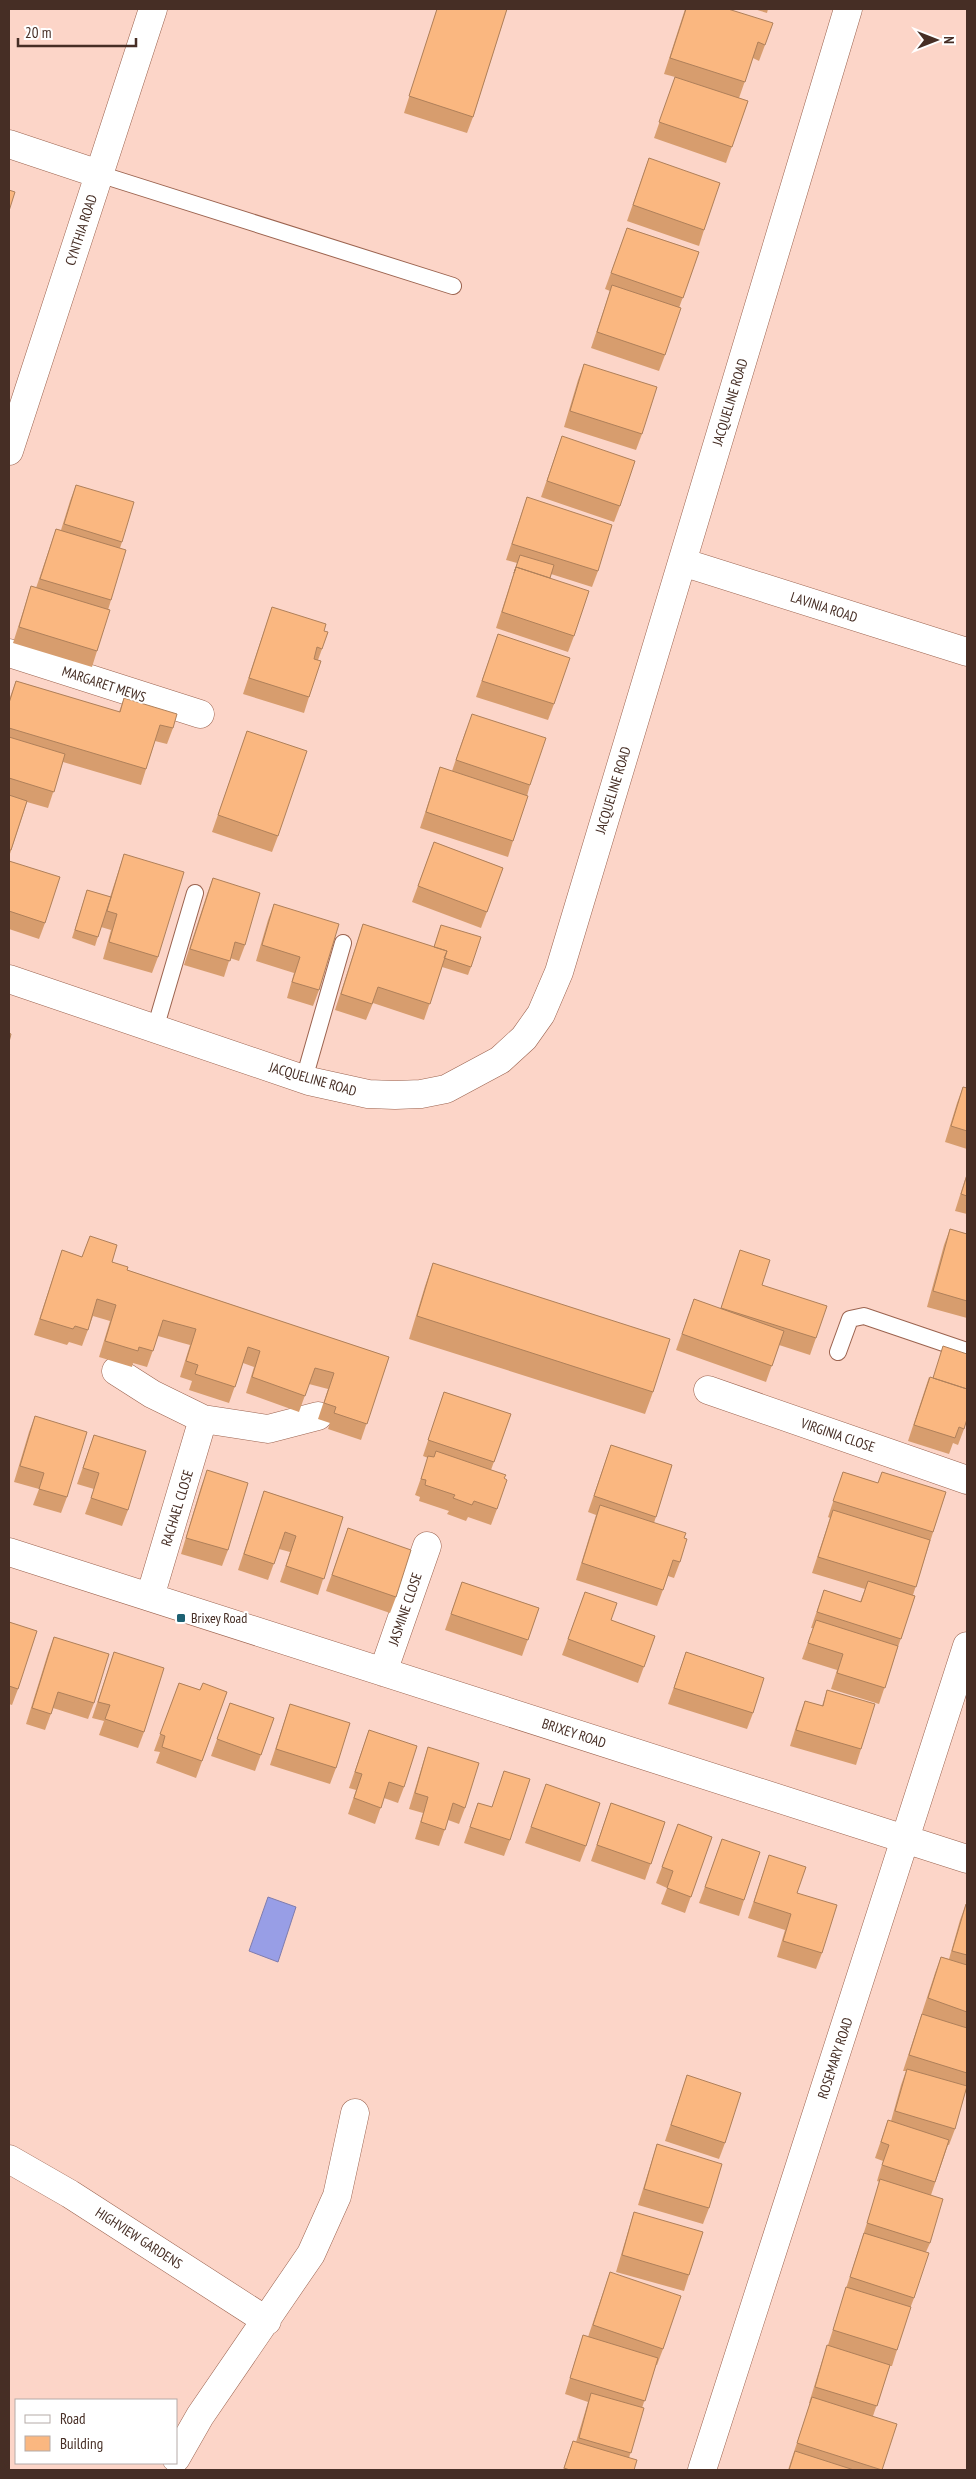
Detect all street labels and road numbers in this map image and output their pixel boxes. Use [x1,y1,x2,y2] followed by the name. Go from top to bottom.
[61,192,101,268] street label: CYNTHIA ROAD
[708,356,752,449] street label: JACQUELINE ROAD
[788,588,860,626] street label: LAVINIA ROAD
[60,662,148,706] street label: MARGARET MEWS
[591,744,635,837] street label: JACQUELINE ROAD
[266,1058,359,1100] street label: JACQUELINE ROAD
[798,1414,877,1456] street label: VIRGINIA CLOSE
[157,1468,197,1548] street label: RACHAEL CLOSE
[384,1570,426,1649] street label: JASMINE CLOSE
[540,1714,608,1752] street label: BRIXEY ROAD
[813,2015,857,2101] street label: ROSEMARY ROAD
[92,2203,186,2273] street label: HIGHVIEW GARDENS

